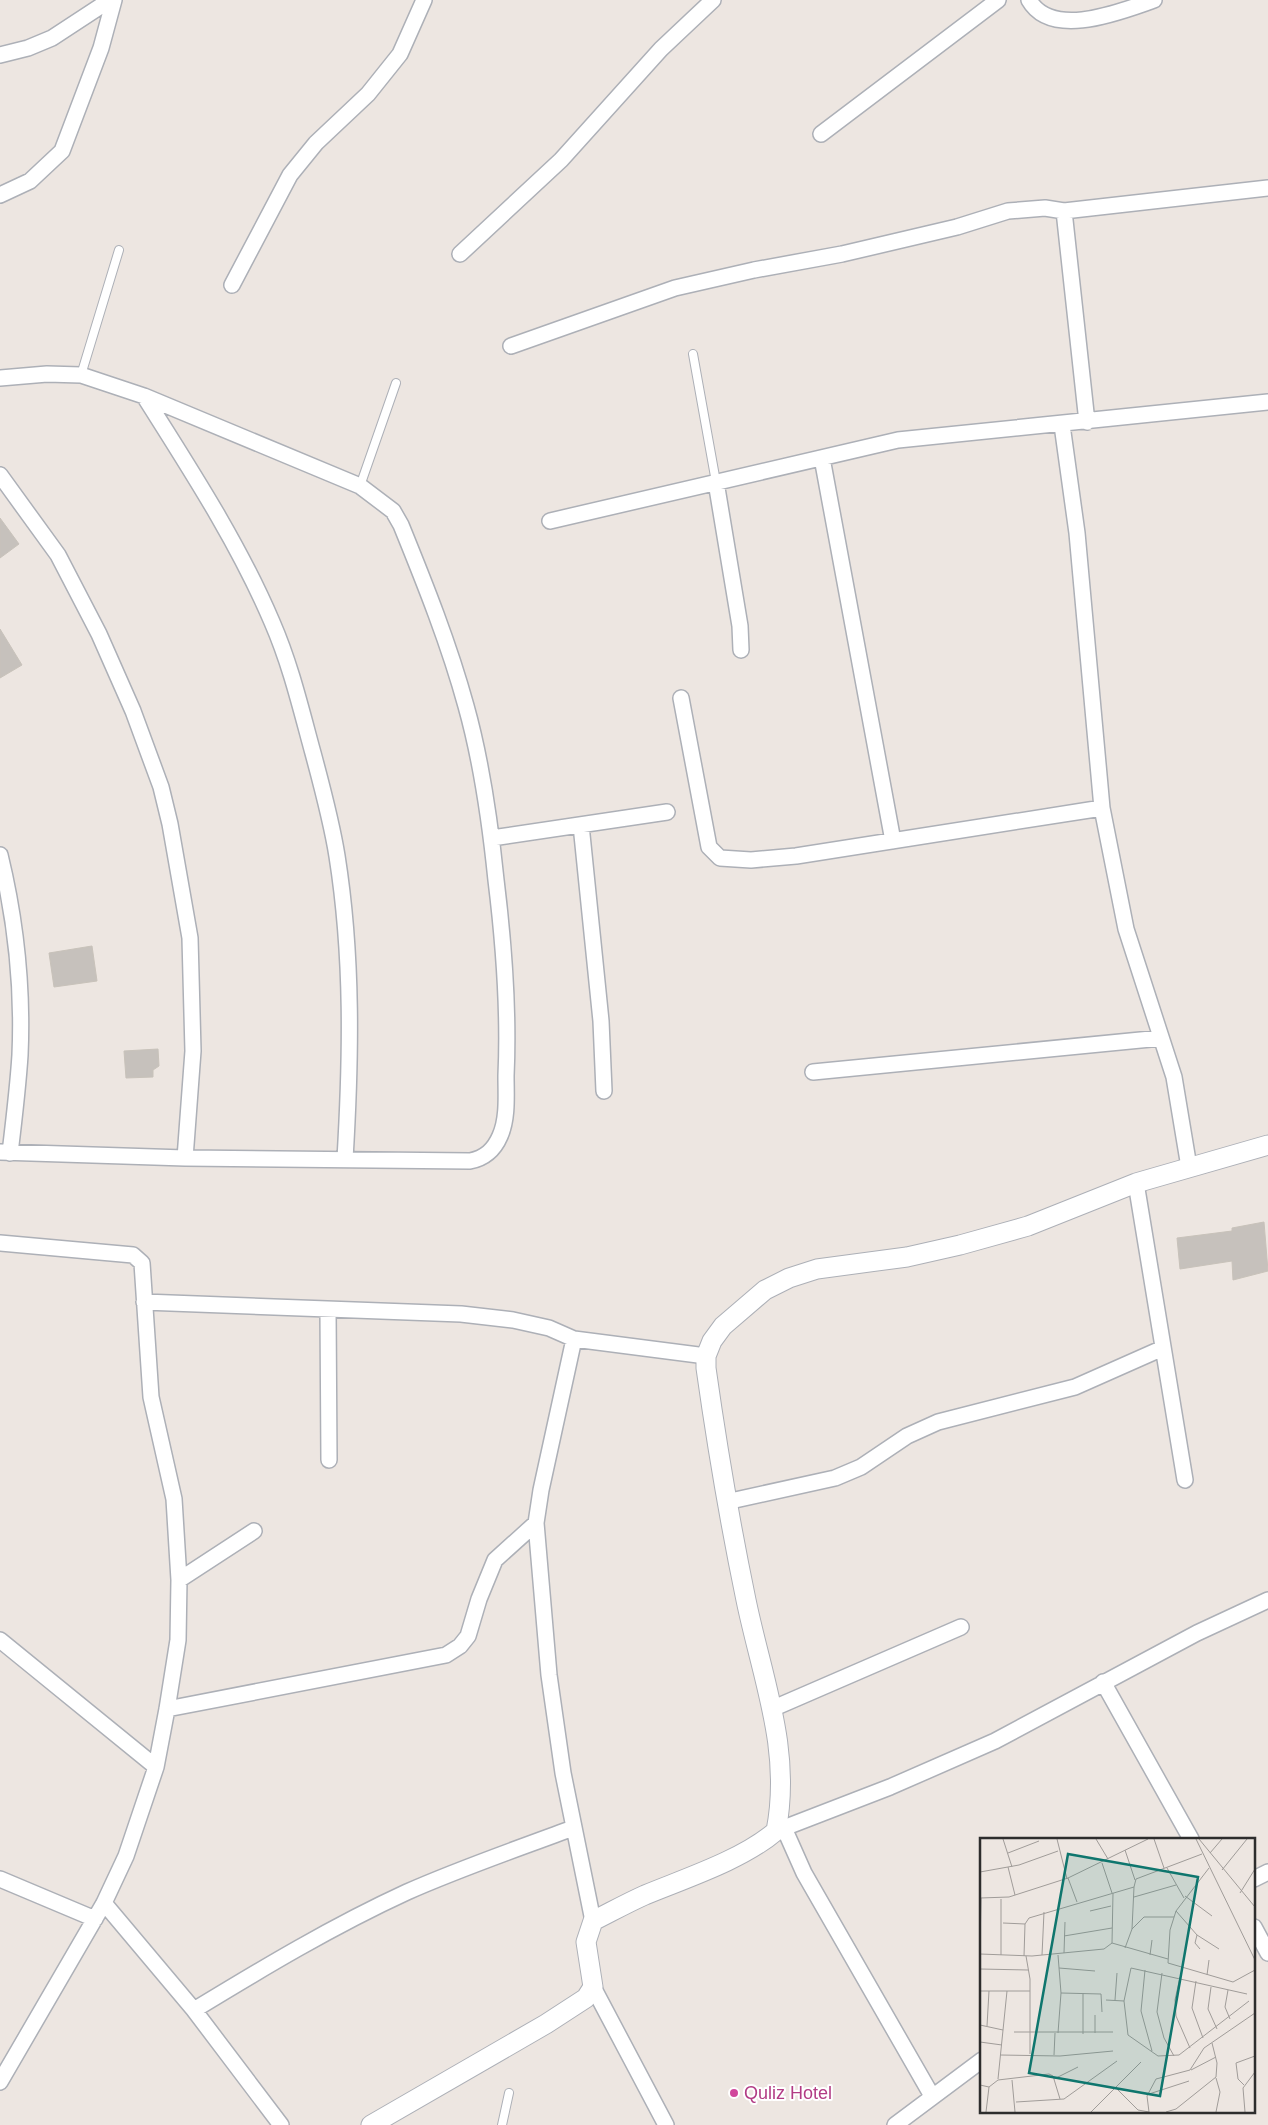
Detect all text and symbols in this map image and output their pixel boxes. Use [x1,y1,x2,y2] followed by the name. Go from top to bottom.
[980,1838,1256,2112] inset map
[744,2083,832,2103] place label: Quliz Hotel
[728,2087,740,2099] marker: Quliz Hotel

